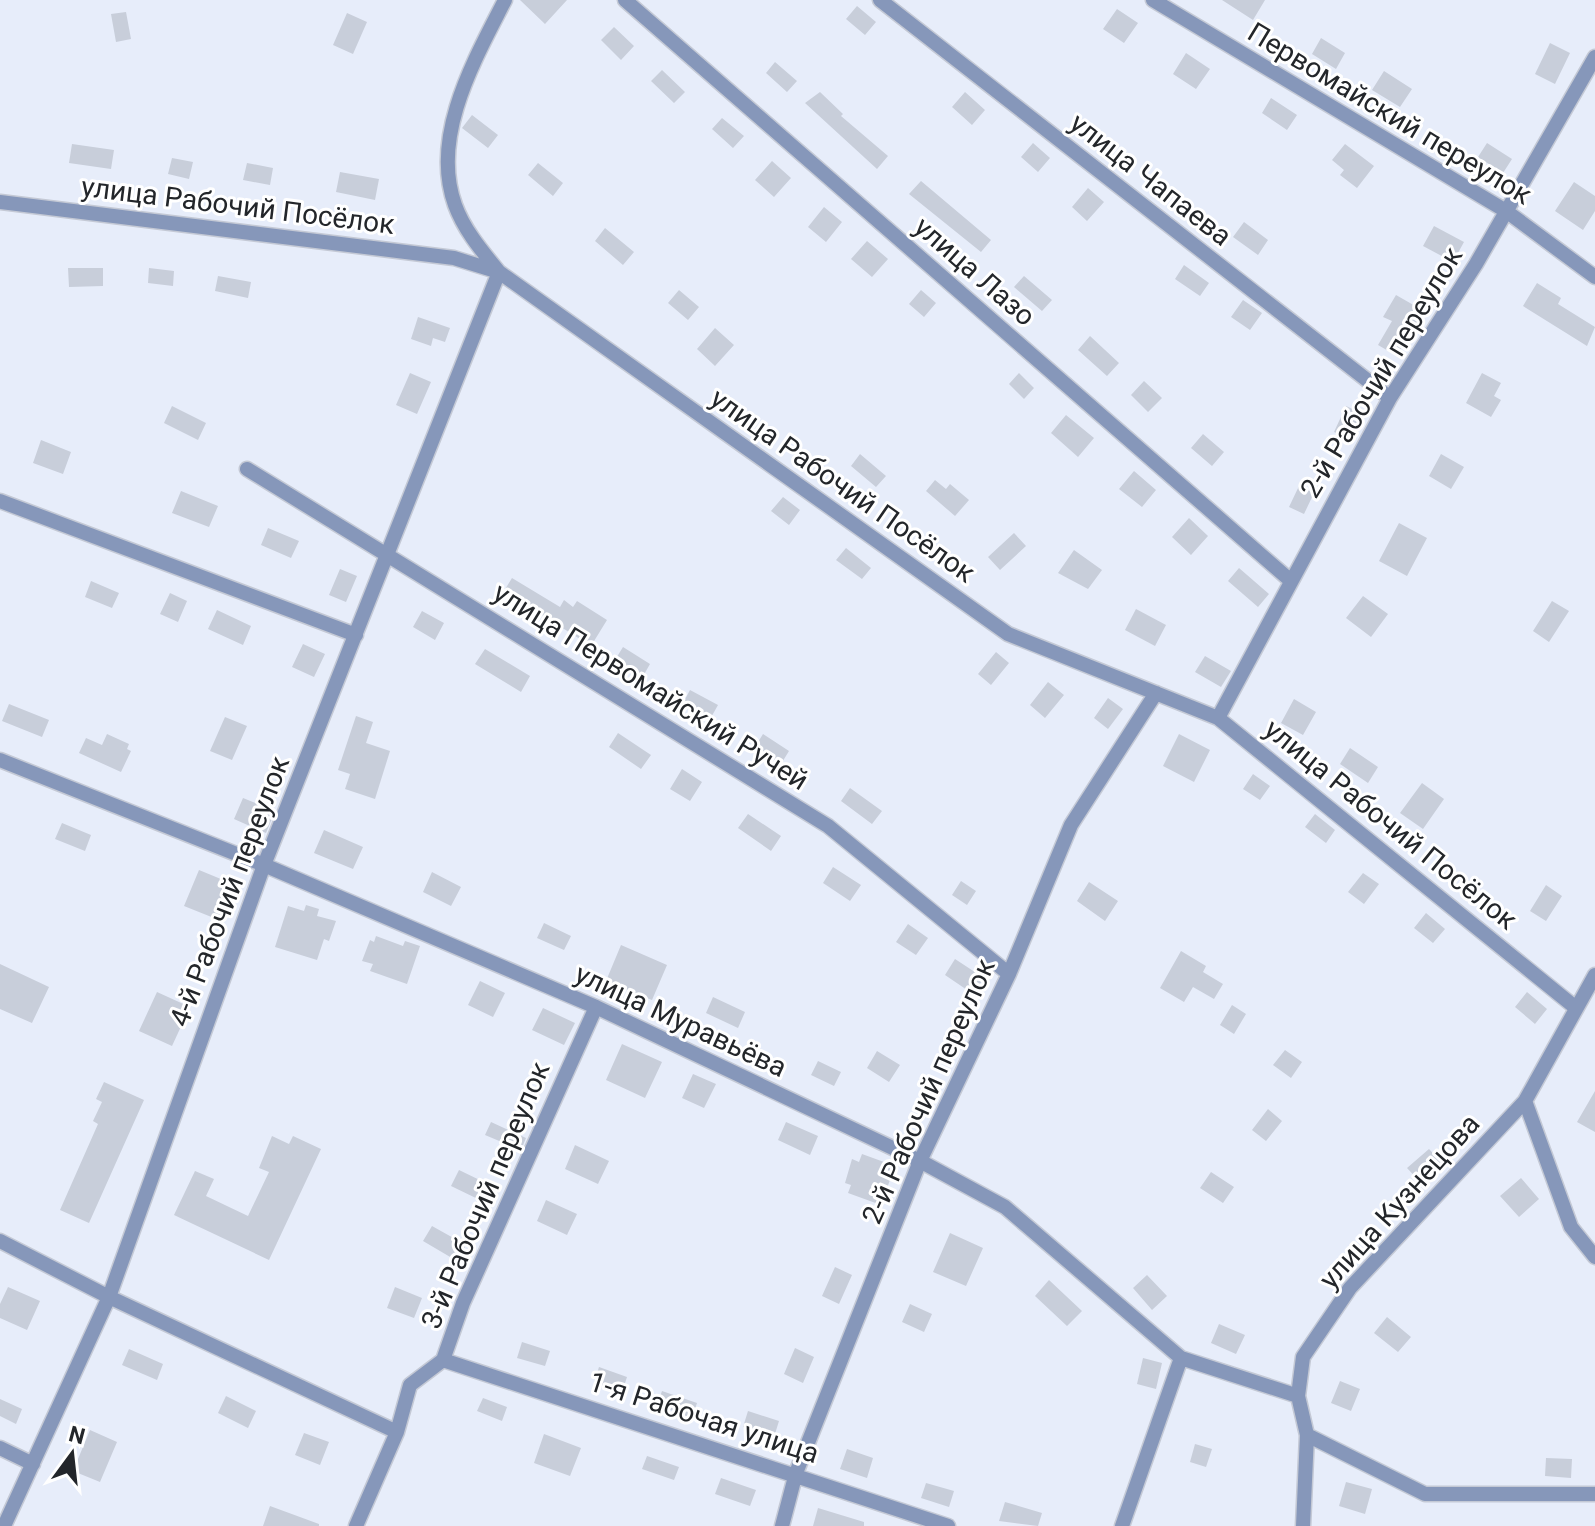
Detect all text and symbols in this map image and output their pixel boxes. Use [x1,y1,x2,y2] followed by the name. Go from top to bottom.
[1242,16,1538,211] street label: Первомайский переулок
[1063,106,1238,253] street label: улица Чапаева
[79,170,396,241] street label: улица Рабочий Посёлок
[908,210,1042,333] street label: улица Лазо
[1293,241,1469,504] street label: 2-й Рабочий переулок
[704,381,981,589] street label: улица Рабочий Посёлок
[487,576,814,797] street label: улица Первомайский Ручей
[1258,712,1524,936] street label: улица Рабочий Посёлок
[163,751,296,1031] street label: 4-й Рабочий переулок
[855,954,1002,1229] street label: 2-й Рабочий переулок
[570,957,792,1084] street label: улица Муравьёва
[414,1057,557,1334] street label: 3-й Рабочий переулок
[1312,1107,1486,1295] street label: улица Кузнецова
[585,1365,823,1470] street label: 1-я Рабочая улица
[32,1414,112,1494] north arrow
[66,1421,88,1449] text: N

